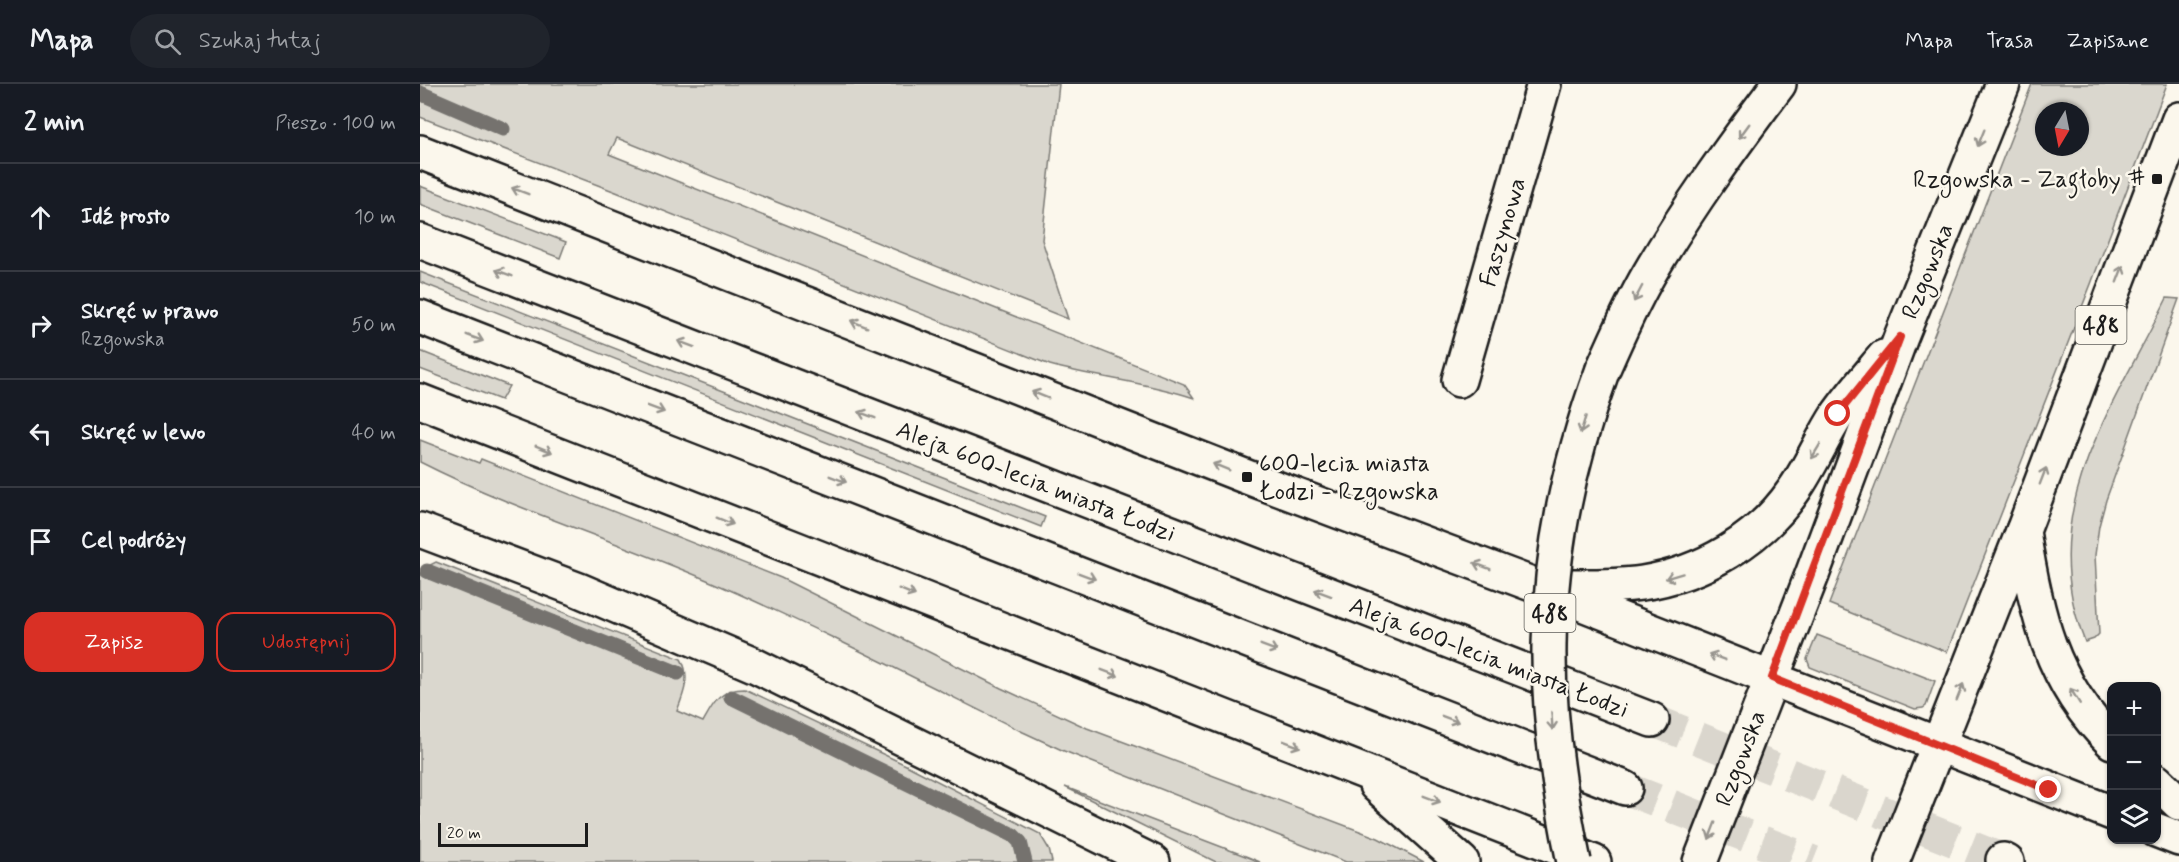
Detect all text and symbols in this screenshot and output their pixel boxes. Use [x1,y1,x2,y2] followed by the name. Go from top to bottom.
[130,14,550,68] search box
[30,23,94,60] text: Mapa
[151,25,184,58] icon: search
[199,27,320,55] text: Szukaj tutaj
[1905,27,1953,55] text: Mapa
[1986,27,2034,55] text: Trasa
[2067,27,2149,55] text: Zapisane
[2035,102,2089,156] north arrow
[24,106,85,140] text: 2 min
[275,110,396,137] text: Pieszo · 100 m
[1738,122,1750,138] one-way arrow
[1975,129,1986,147] one-way arrow
[1913,165,2145,199] place label: Rzgowska - Zagłoby #
[2150,172,2164,186] marker: Rzgowska - Zagłoby #
[1473,174,1534,291] street label: Faszynowa
[512,185,530,196] one-way arrow
[24,201,57,234] icon: ahead
[81,203,170,231] text: Idź prosto
[354,204,396,231] text: 10 m
[1895,219,1963,325] street label: Rzgowska
[2116,265,2127,284] one-way arrow
[495,267,514,278] one-way arrow
[1632,285,1643,303] one-way arrow
[81,298,218,326] text: Skręć w prawo
[2076,306,2126,344] road number: 488
[24,309,57,342] icon: right
[351,312,396,339] text: 50 m
[850,317,868,328] one-way arrow
[81,326,165,353] text: Rzgowska
[465,333,483,344] one-way arrow
[677,338,695,349] one-way arrow
[1031,389,1050,400] one-way arrow
[1824,400,1850,426] route start
[647,404,665,415] one-way arrow
[858,409,877,420] one-way arrow
[891,415,1180,550] street label: Aleja 600-lecia miasta Łodzi
[1577,415,1588,434] one-way arrow
[24,417,57,450] icon: left
[81,419,206,447] text: Skręć w lewo
[352,420,396,447] text: 40 m
[1810,442,1822,459] one-way arrow
[534,444,553,455] one-way arrow
[1259,449,1439,510] place label: 600-lecia miasta Łodzi - Rzgowska
[1213,461,1231,472] one-way arrow
[2039,467,2050,486] one-way arrow
[1240,470,1254,484] marker: 600-lecia miasta Łodzi - Rzgowska
[828,474,847,485] one-way arrow
[716,516,734,527] one-way arrow
[24,525,57,558] icon: arrive
[81,527,186,555] text: Cel podróży
[1473,559,1492,570] one-way arrow
[1078,571,1096,582] one-way arrow
[1665,571,1684,582] one-way arrow
[1314,586,1333,597] one-way arrow
[897,588,916,599] one-way arrow
[1344,591,1633,726] street label: Aleja 600-lecia miasta Łodzi
[1524,594,1576,632] road number: 488
[24,612,204,672] button: Zapisz
[216,612,396,672] button: Udostępnij
[1259,643,1278,654] one-way arrow
[1708,651,1727,662] one-way arrow
[1101,668,1119,679] one-way arrow
[2107,682,2161,844] map controls
[2107,682,2161,736] button: +
[1955,683,1966,701] one-way arrow
[2069,688,2081,705] one-way arrow
[1709,706,1776,812] street label: Rzgowska
[1547,711,1558,730] one-way arrow
[1441,714,1459,725] one-way arrow
[2107,736,2161,790] button: −
[1282,739,1301,750] one-way arrow
[2035,776,2061,802] route end
[2107,790,2161,844] button: layers
[1423,794,1441,805] one-way arrow
[438,820,588,848] scale bar
[1706,821,1717,839] one-way arrow
[447,823,481,844] text: 20 m

